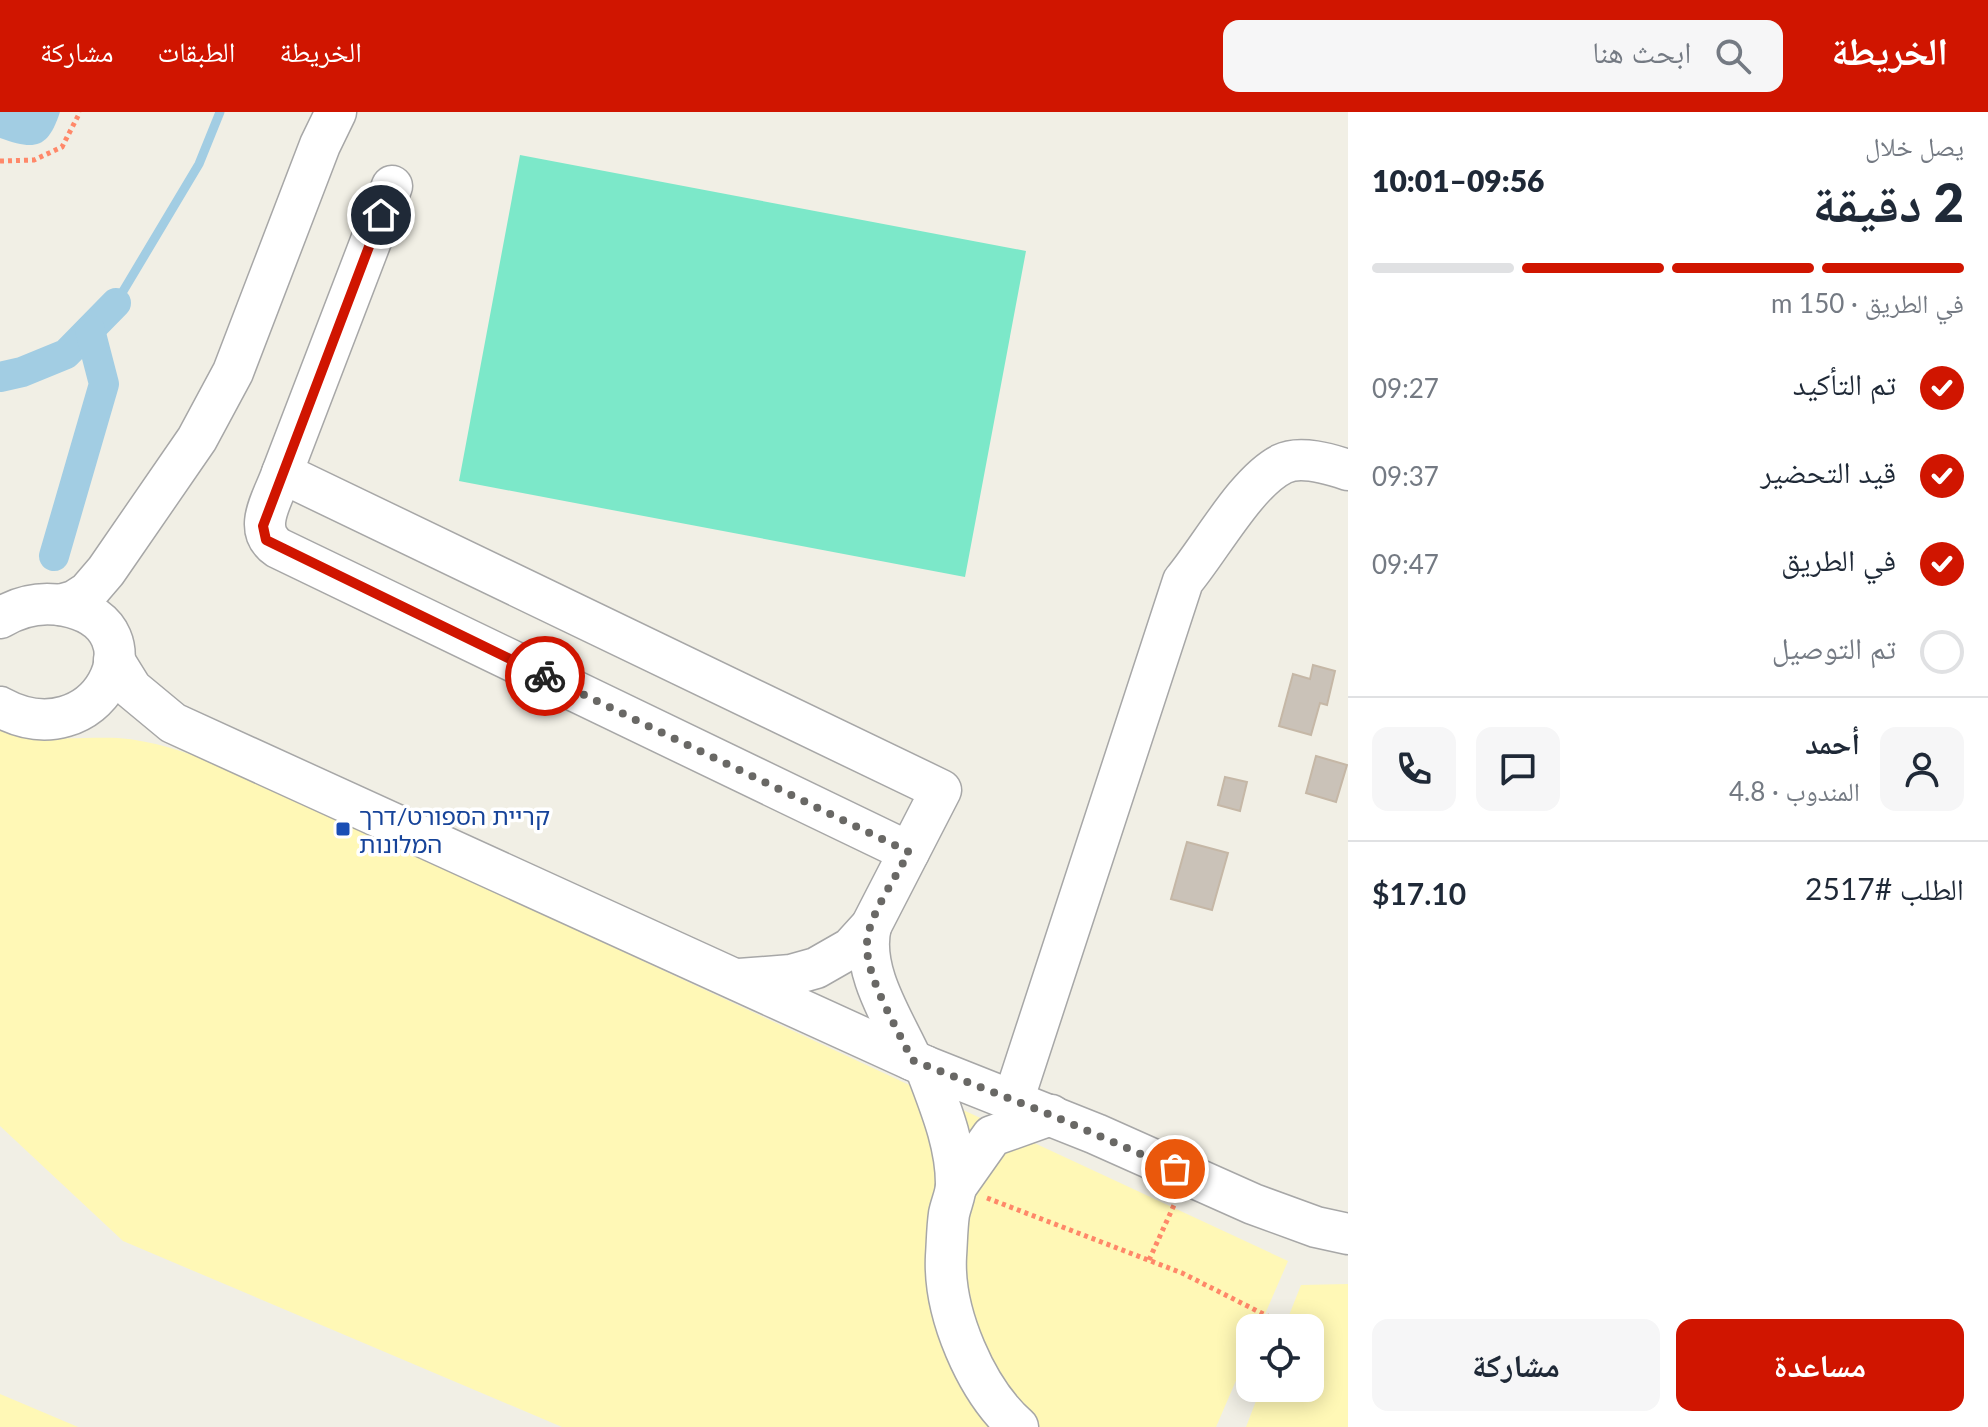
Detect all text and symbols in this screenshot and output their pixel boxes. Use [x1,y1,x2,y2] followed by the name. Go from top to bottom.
[1223,20,1783,92] search box
[1831,27,1948,73] text: الخريطة
[1592,33,1691,69] text: ابحث هنا
[40,34,114,68] text: مشاركة
[158,34,235,68] text: الطبقات
[279,34,362,68] text: الخريطة
[1711,34,1755,78] icon: search
[1865,130,1964,162] text: يصل خلال
[1372,162,1545,198] text: 09:56–10:01
[1813,171,1964,233] text: 2 دقيقة
[347,181,415,249] pin
[359,193,403,237] icon: home
[1771,287,1964,319] text: في الطريق · 150 m
[1793,365,1896,401] text: تم التأكيد
[1920,366,1964,410] icon: check
[1372,372,1439,404] text: 09:27
[1760,453,1896,489] text: قيد التحضير
[1920,454,1964,498] icon: check
[1372,460,1439,492] text: 09:37
[1781,541,1896,577] text: في الطريق
[1920,542,1964,586] icon: check
[1372,548,1439,580] text: 09:47
[1772,629,1896,665] text: تم التوصيل
[505,636,585,716] courier
[523,654,567,698] icon: bike
[1805,724,1860,760] text: أحمد
[1372,727,1456,811] button: phone
[1476,727,1560,811] button: chat
[1880,727,1964,811] button: person
[1729,775,1860,807] text: المندوب · 4.8
[359,801,550,858] place label: קריית הספורט/דרך המלונות
[334,820,352,838] marker: קריית הספורט/דרך המלונות
[1805,870,1964,906] text: الطلب #2517
[1372,875,1466,911] text: $17.10
[1141,1135,1209,1203] pin
[1153,1147,1197,1191] icon: bag
[1236,1314,1324,1402] map controls
[1236,1314,1324,1402] button: locate
[1372,1319,1660,1411] button: مشاركة
[1676,1319,1964,1411] button: مساعدة

